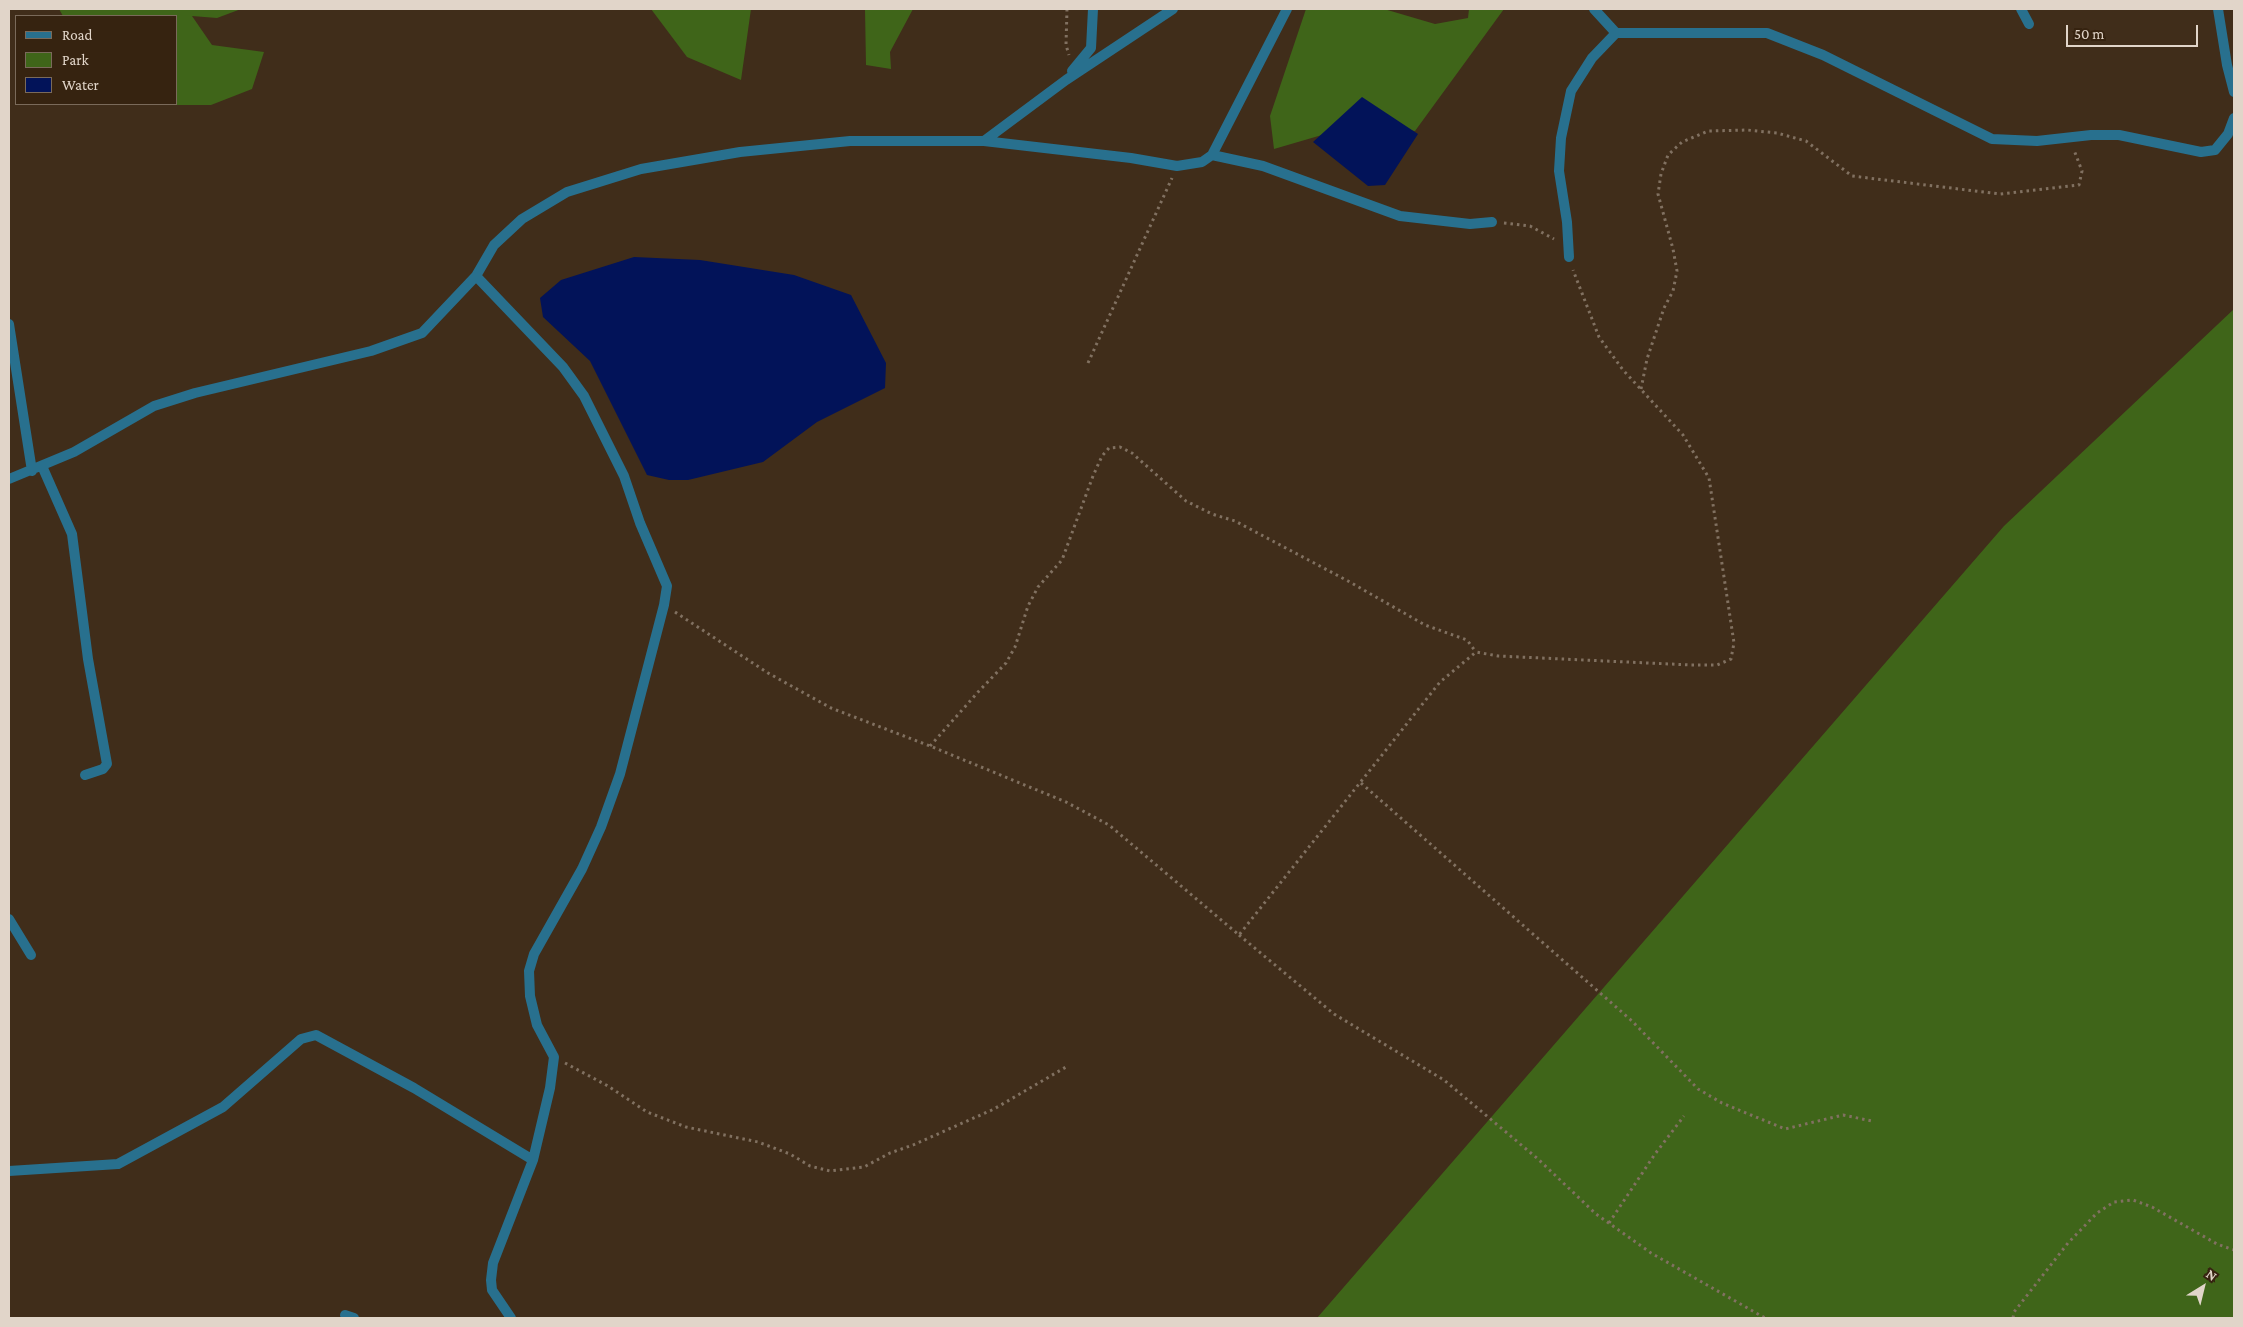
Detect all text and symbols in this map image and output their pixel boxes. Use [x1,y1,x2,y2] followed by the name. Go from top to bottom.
[15,15,178,105] legend
[2068,15,2200,47] scale bar
[2074,26,2104,42] text: 50 m
[62,27,92,43] text: Road
[62,52,89,68] text: Park
[62,77,99,93] text: Water
[2178,1262,2228,1312] north arrow
[2203,1266,2220,1284] text: N

